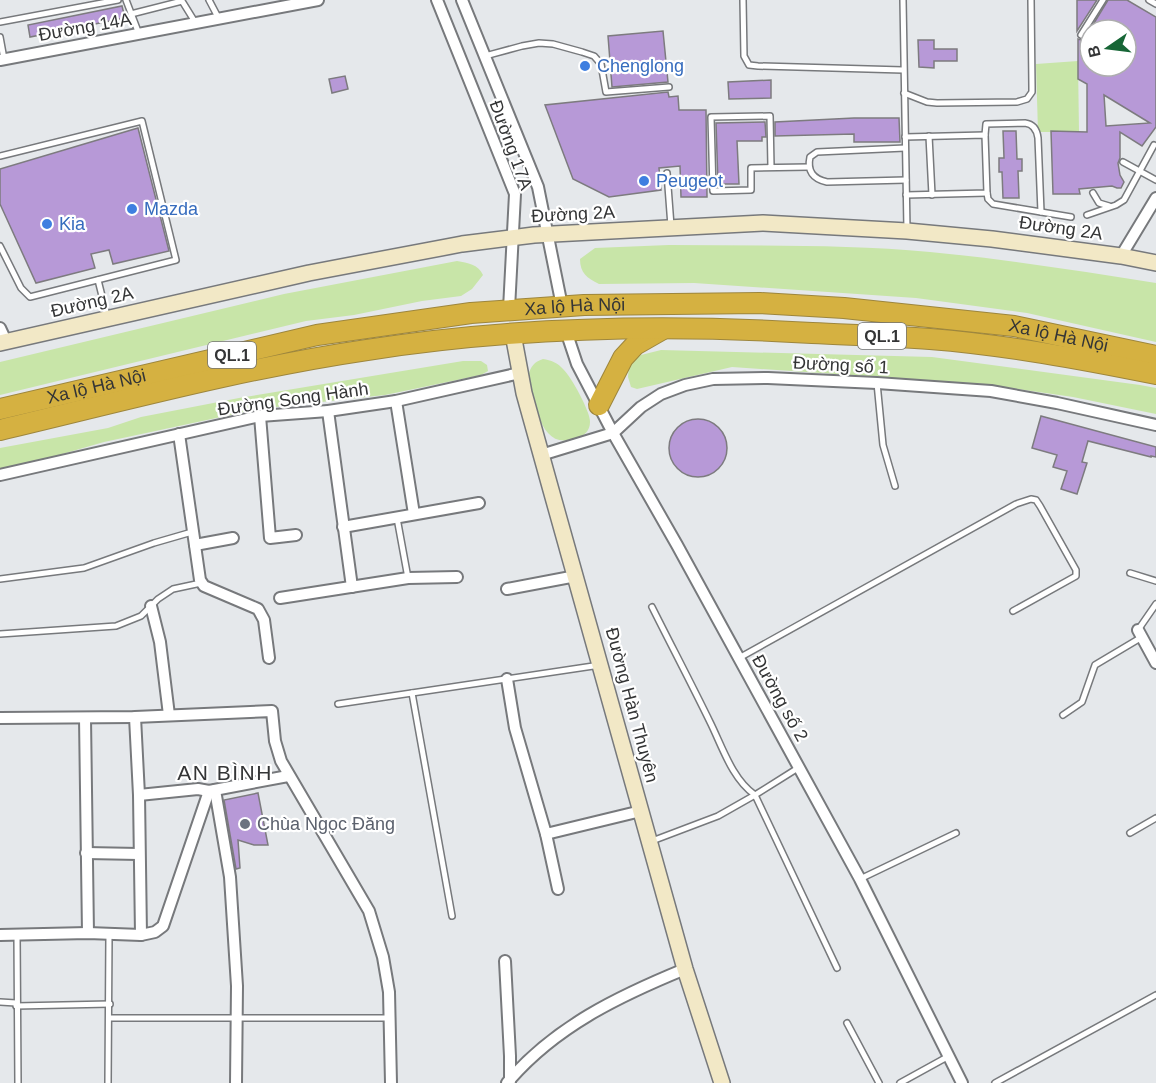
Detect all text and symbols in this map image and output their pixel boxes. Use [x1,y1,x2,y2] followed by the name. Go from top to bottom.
[37,9,133,45] street label: Đường 14A
[1078,18,1138,78] north arrow
[1084,44,1104,59] text: B
[597,56,684,76] place label: Chenglong
[578,59,592,73] marker: Chenglong
[486,97,536,193] street label: Đường 17A
[656,171,723,191] place label: Peugeot
[637,174,651,188] marker: Peugeot
[144,199,199,219] place label: Mazda
[125,202,139,216] marker: Mazda
[531,202,615,226] street label: Đường 2A
[1018,212,1104,244] street label: Đường 2A
[59,214,86,234] place label: Kia
[40,217,54,231] marker: Kia
[49,283,135,321] street label: Đường 2A
[524,295,625,319] street label: Xa lộ Hà Nội
[1007,315,1110,356] street label: Xa lộ Hà Nội
[858,323,906,349] road number: QL.1
[208,342,256,368] road number: QL.1
[793,353,889,377] street label: Đường số 1
[45,365,148,408] street label: Xa lộ Hà Nội
[216,379,370,419] street label: Đường Song Hành
[602,625,662,785] street label: Đường Hàn Thuyên
[748,651,812,745] street label: Đường số 2
[177,761,273,784] district label: AN BÌNH
[257,814,395,834] place label: Chùa Ngọc Đăng
[238,817,252,831] marker: Chùa Ngọc Đăng

